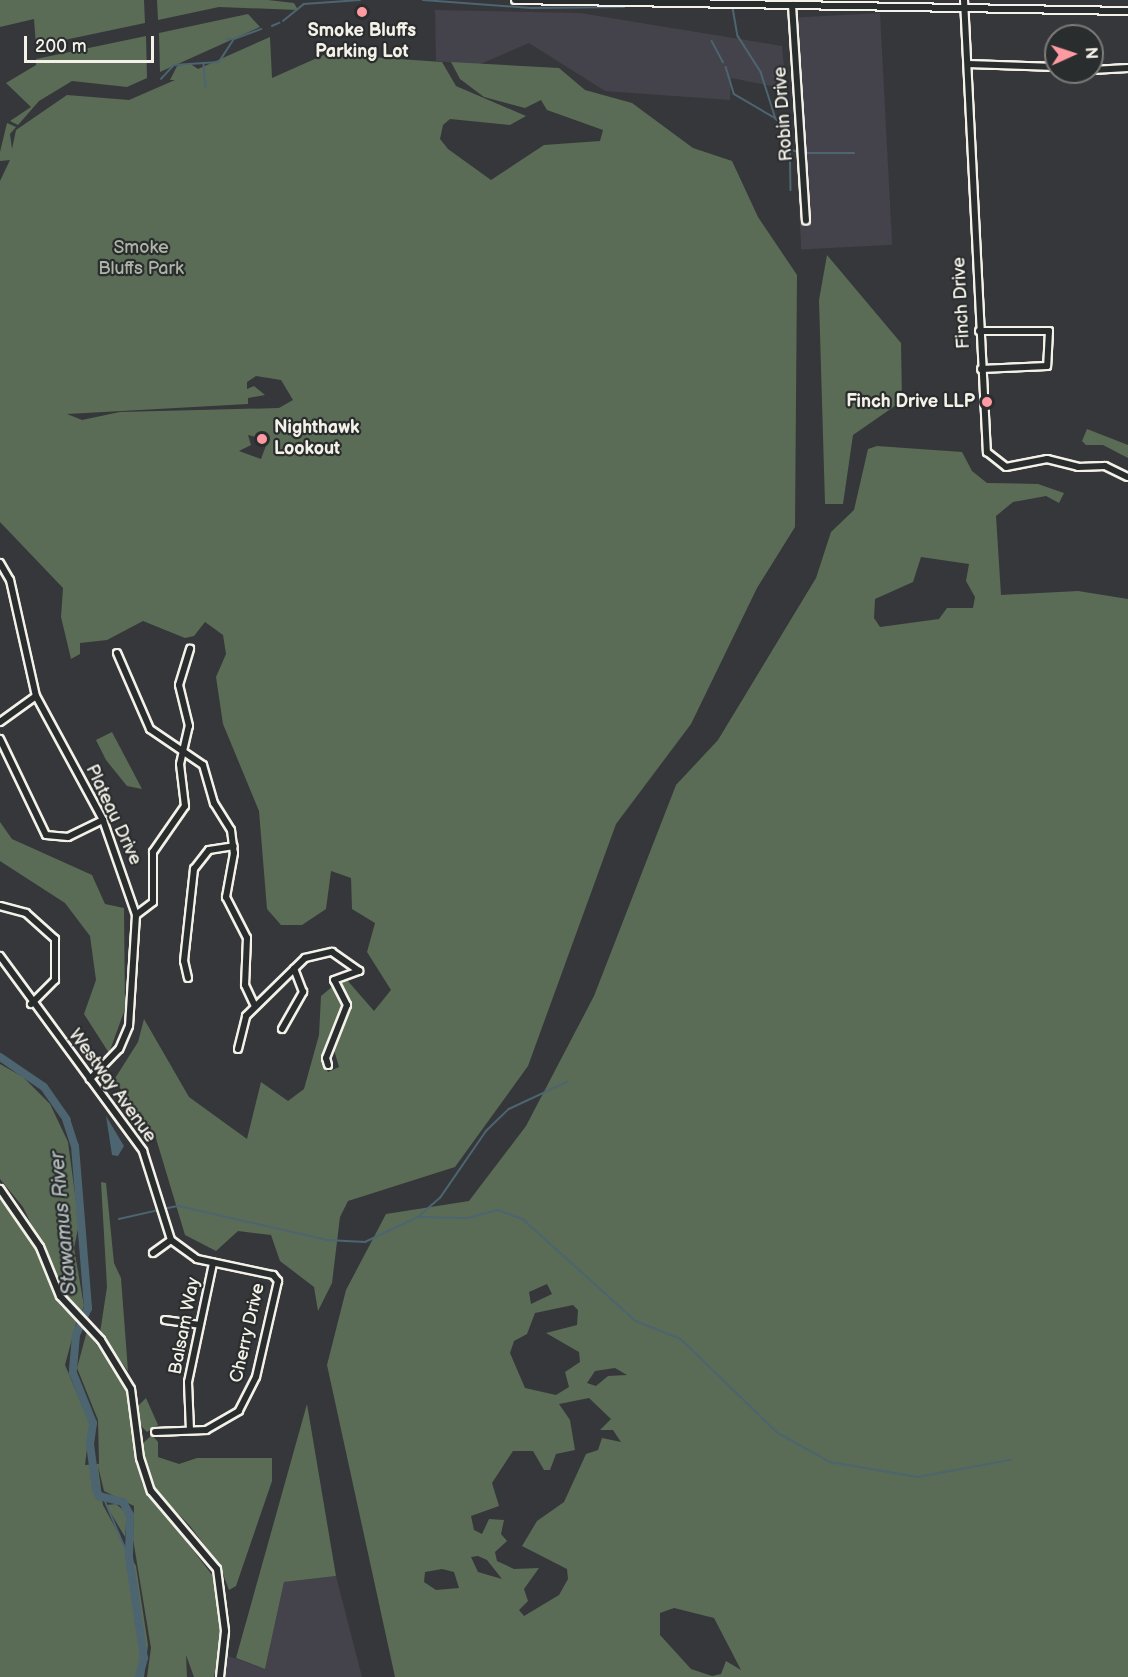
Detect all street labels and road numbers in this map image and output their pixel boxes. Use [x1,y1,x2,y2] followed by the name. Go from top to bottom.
[770,66,798,162] street label: Robin Drive
[949,257,975,349] street label: Finch Drive
[80,761,146,869] street label: Plateau Drive
[63,1025,161,1147] street label: Westway Avenue
[165,1275,205,1377] street label: Balsam Way
[226,1281,270,1385] street label: Cherry Drive

